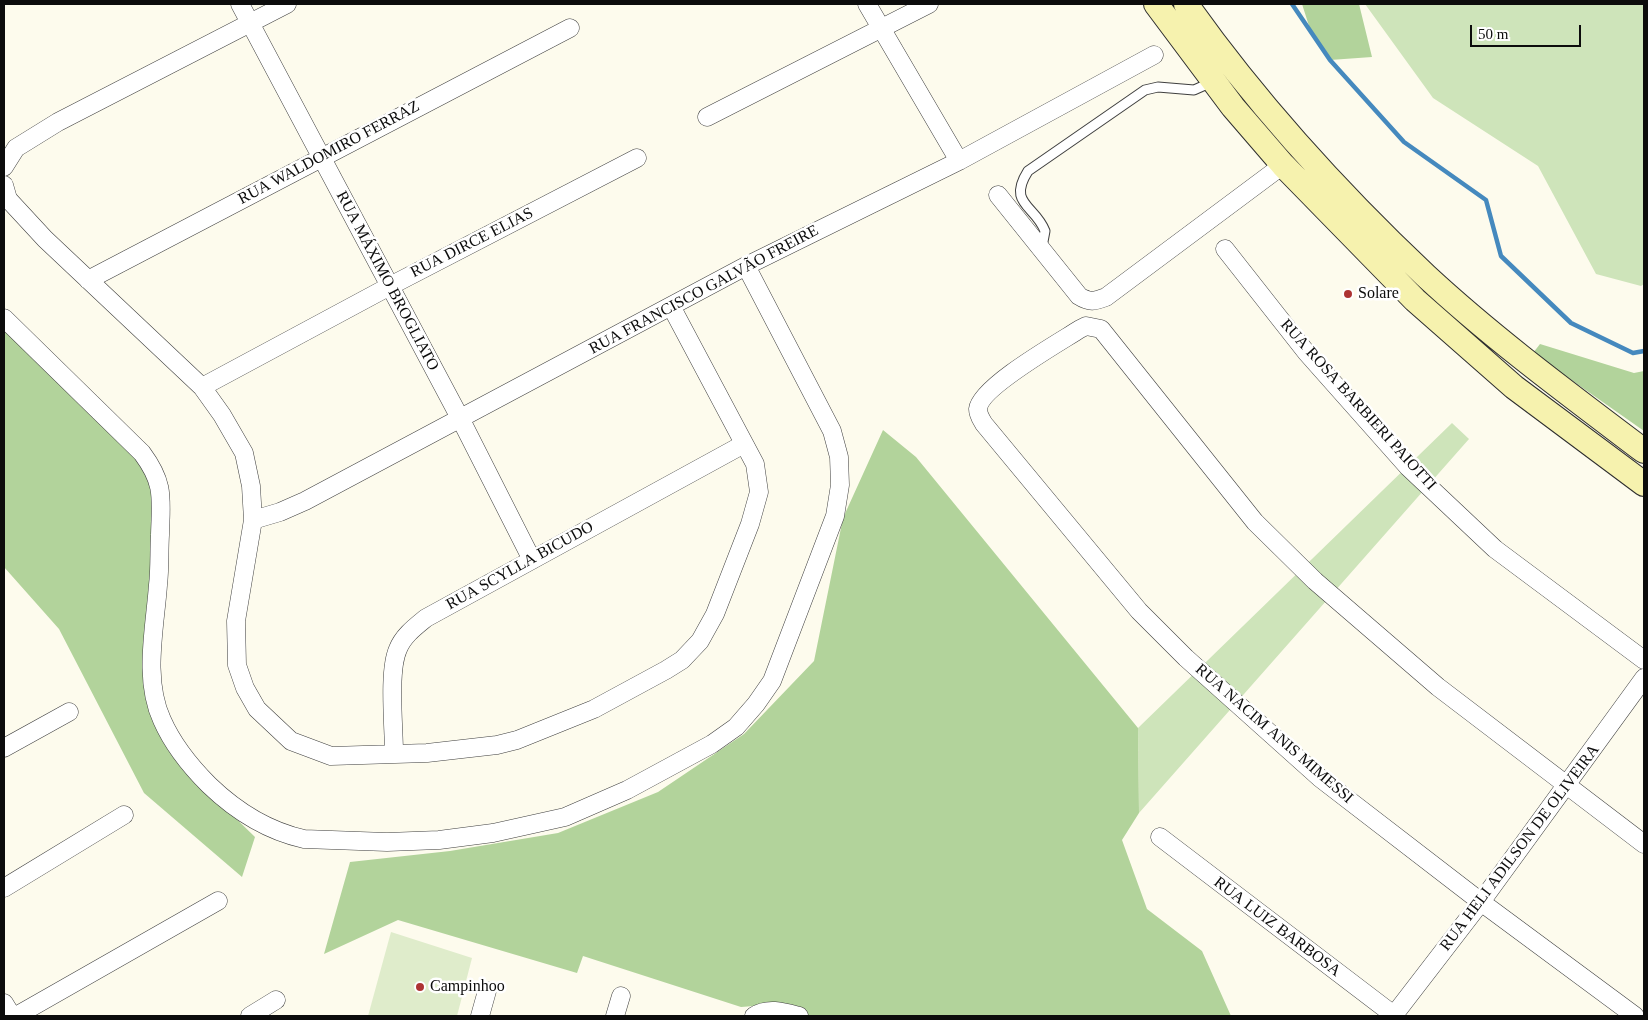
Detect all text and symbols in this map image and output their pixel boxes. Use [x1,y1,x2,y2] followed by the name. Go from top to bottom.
[1473,15,1584,47] scale bar
[1478,26,1508,42] text: 50 m
[235,97,423,209] street label: RUA WALDOMIRO FERRAZ
[331,188,443,374] street label: RUA MÁXIMO BROGLIATO
[407,204,537,282] street label: RUA DIRCE ELIAS
[586,221,822,359] street label: RUA FRANCISCO GALVÃO FREIRE
[1358,284,1399,304] place label: Solare
[1342,288,1354,300] marker: Solare
[1276,315,1440,495] street label: RUA ROSA BARBIERI PAIOTTI
[443,518,597,614] street label: RUA SCYLLA BICUDO
[1191,660,1357,808] street label: RUA NACIM ANIS MIMESSI
[1436,741,1604,955] street label: RUA HELI ADILSON DE OLIVEIRA
[1210,873,1344,981] street label: RUA LUIZ BARBOSA
[430,977,505,997] place label: Campinhoo
[414,981,426,993] marker: Campinhoo

